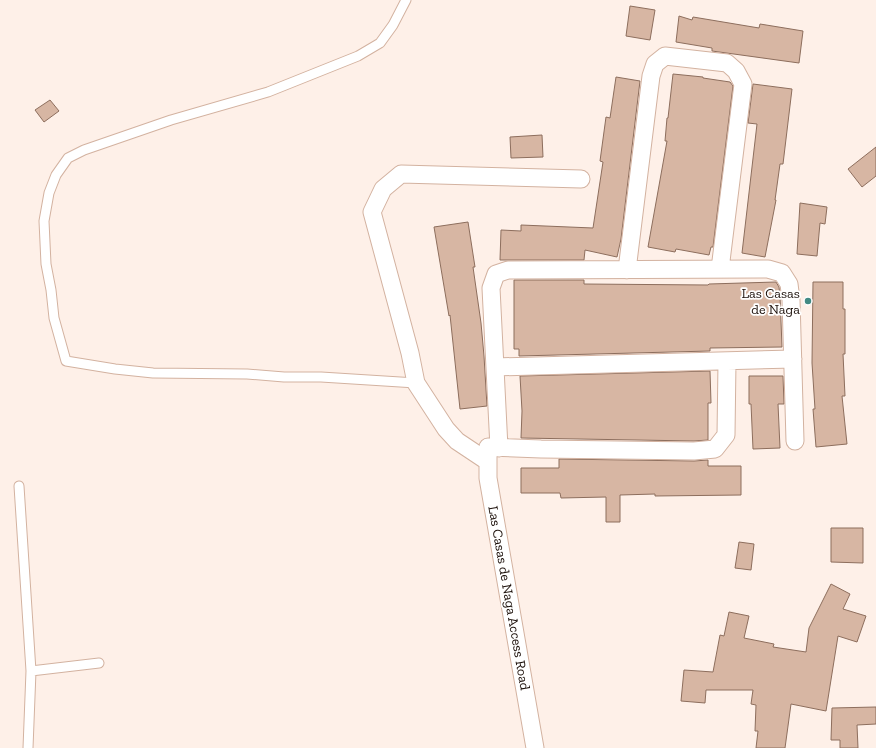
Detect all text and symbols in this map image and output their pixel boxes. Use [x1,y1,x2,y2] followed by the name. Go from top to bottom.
[741,285,800,318] place label: Las Casas de Naga
[803,296,813,306] marker: Las Casas de Naga
[484,504,534,692] street label: Las Casas de Naga Access Road

